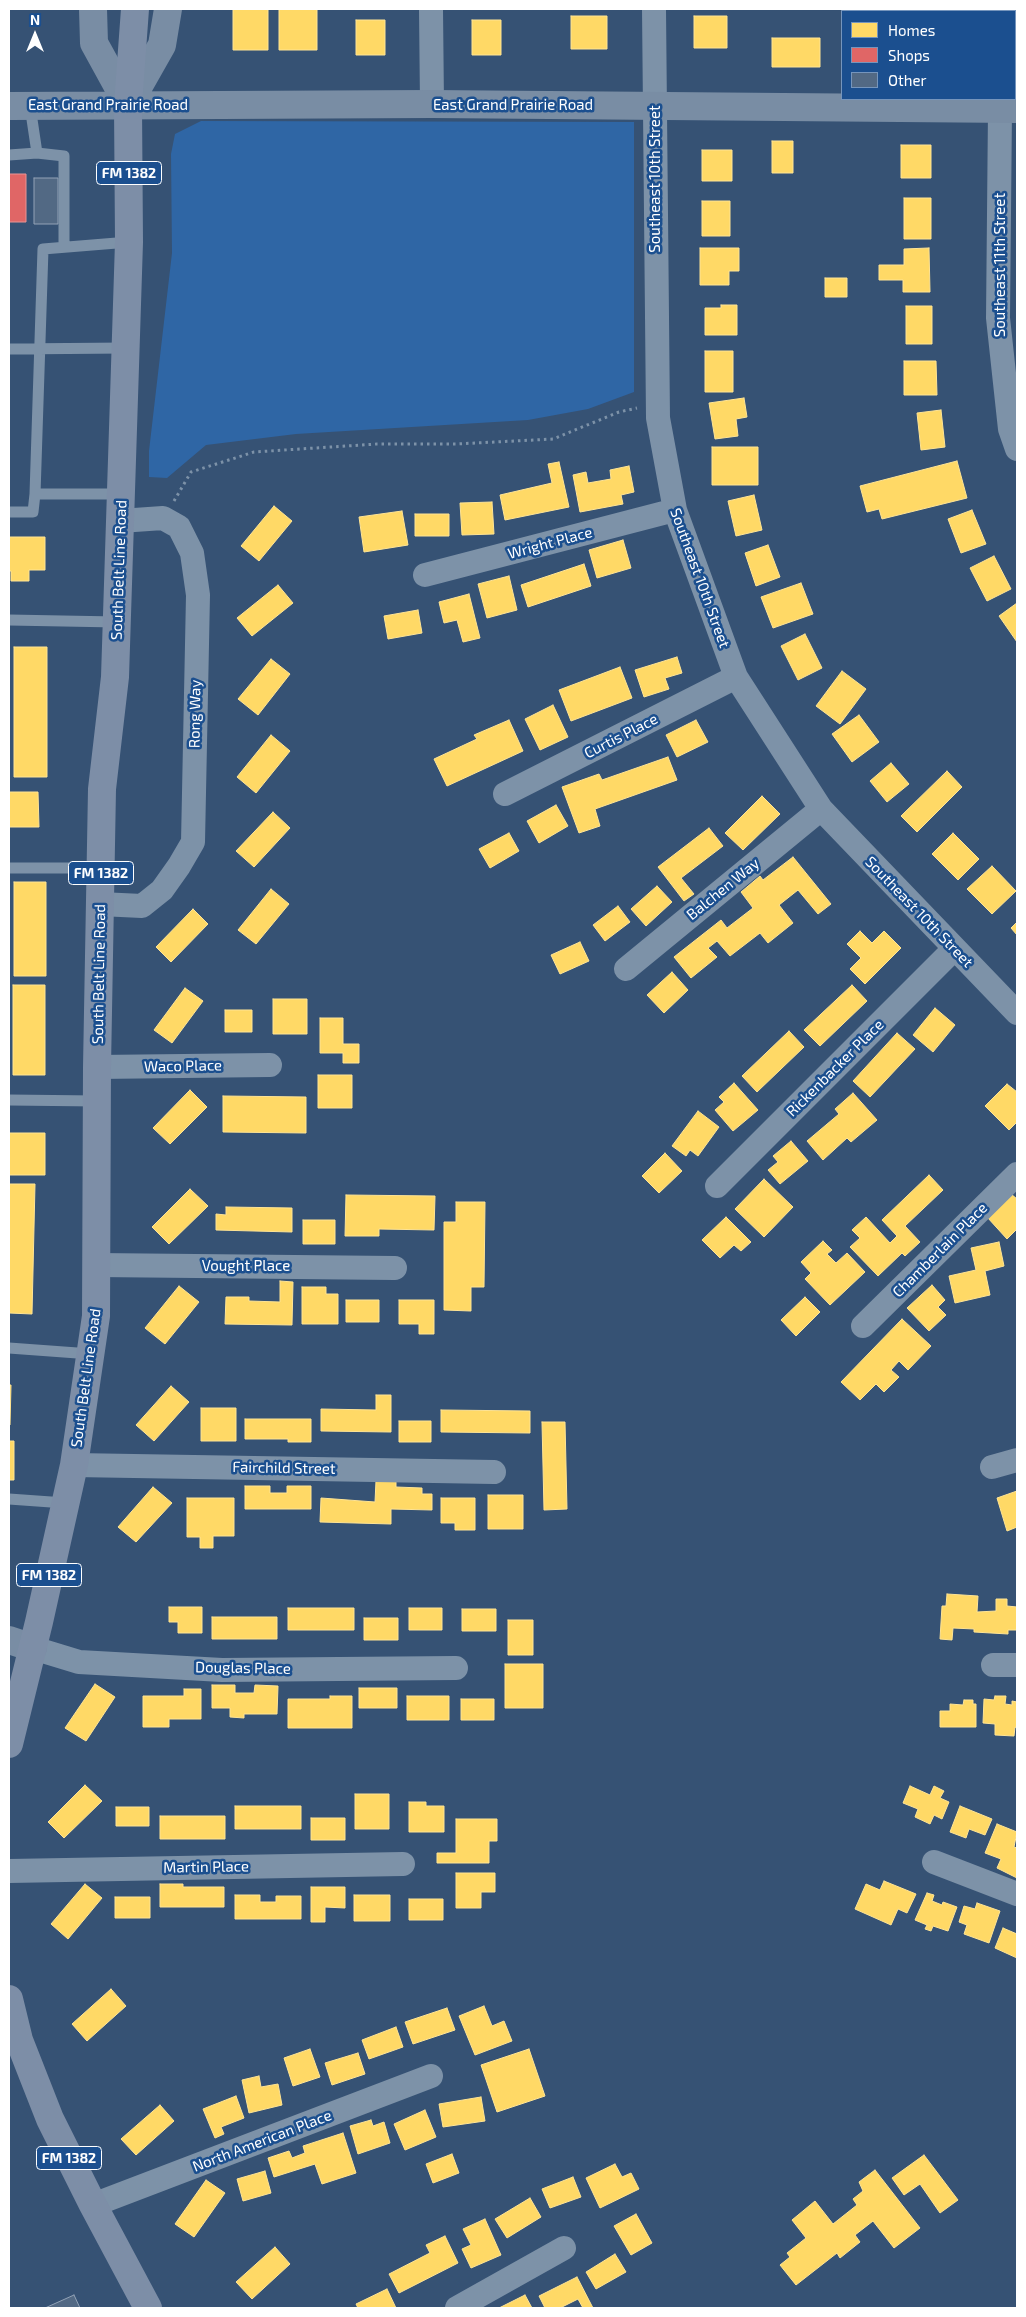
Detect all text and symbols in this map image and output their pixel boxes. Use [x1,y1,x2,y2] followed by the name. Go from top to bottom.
[10,10,60,60] north arrow
[841,10,1016,100] legend
[30,11,40,28] text: N
[888,21,935,39] text: Homes
[888,46,930,64] text: Shops
[888,71,927,89] text: Other
[28,96,188,114] street label: East Grand Prairie Road
[433,96,593,114] street label: East Grand Prairie Road
[646,105,664,253] street label: Southeast 10th Street
[96,162,162,184] road number: FM 1382
[991,193,1009,337] street label: Southeast 11th Street
[108,500,130,640] street label: South Belt Line Road
[666,506,734,650] street label: Southeast 10th Street
[506,523,594,563] street label: Wright Place
[185,680,205,748] street label: Rong Way
[581,710,661,762] street label: Curtis Place
[861,853,977,971] street label: Southeast 10th Street
[683,854,763,924] street label: Balchen Way
[68,861,134,884] road number: FM 1382
[89,904,109,1044] street label: South Belt Line Road
[783,1016,887,1120] street label: Rickenbacker Place
[144,1056,222,1076] street label: Waco Place
[889,1199,991,1301] street label: Chamberlain Place
[202,1257,290,1275] street label: Vought Place
[67,1307,105,1449] street label: South Belt Line Road
[232,1458,336,1478] street label: Fairchild Street
[17,1564,82,1586] road number: FM 1382
[195,1658,291,1678] street label: Douglas Place
[163,1857,249,1877] street label: Martin Place
[190,2106,334,2176] street label: North American Place
[36,2146,102,2170] road number: FM 1382

